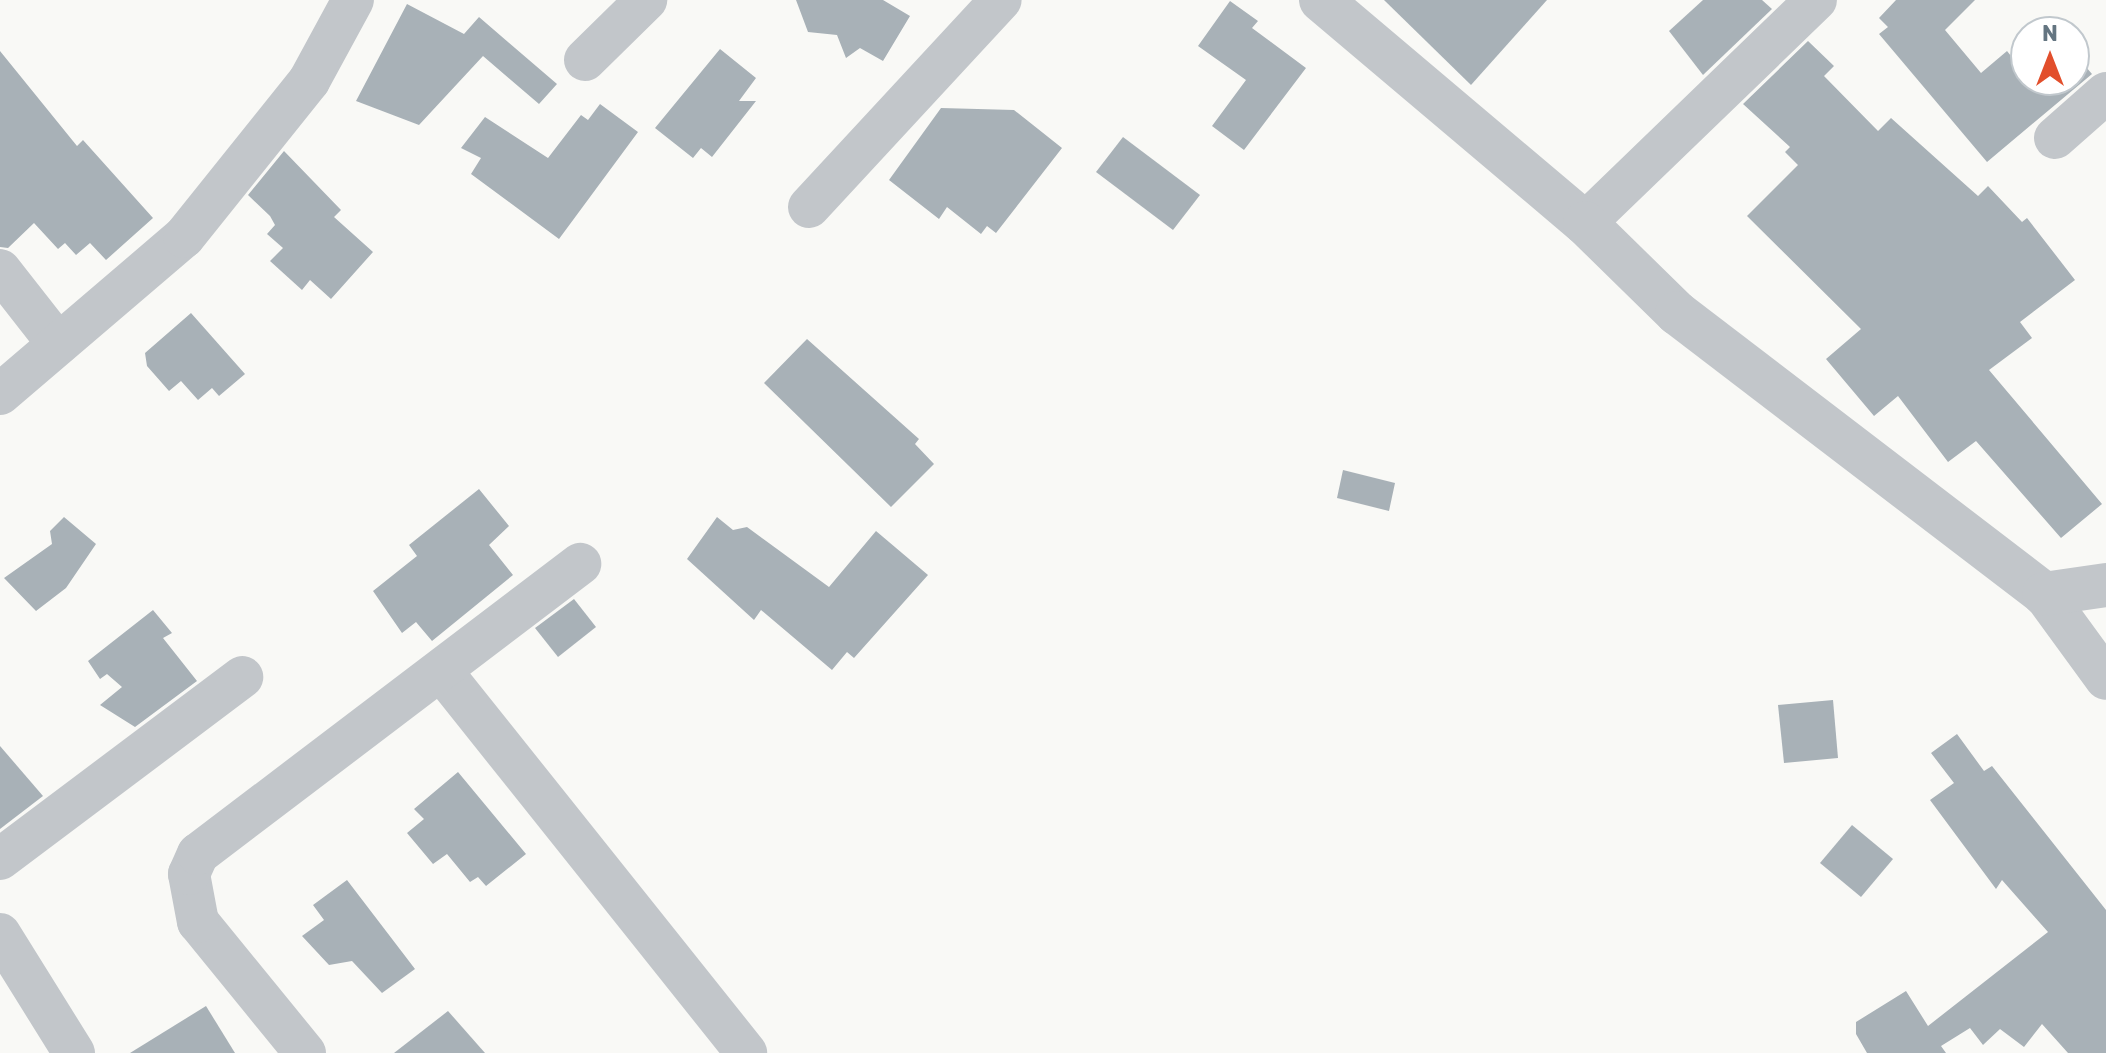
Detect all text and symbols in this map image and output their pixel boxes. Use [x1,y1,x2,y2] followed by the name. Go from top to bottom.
[2010,16,2090,96] north arrow
[2042,20,2058,47] text: N

